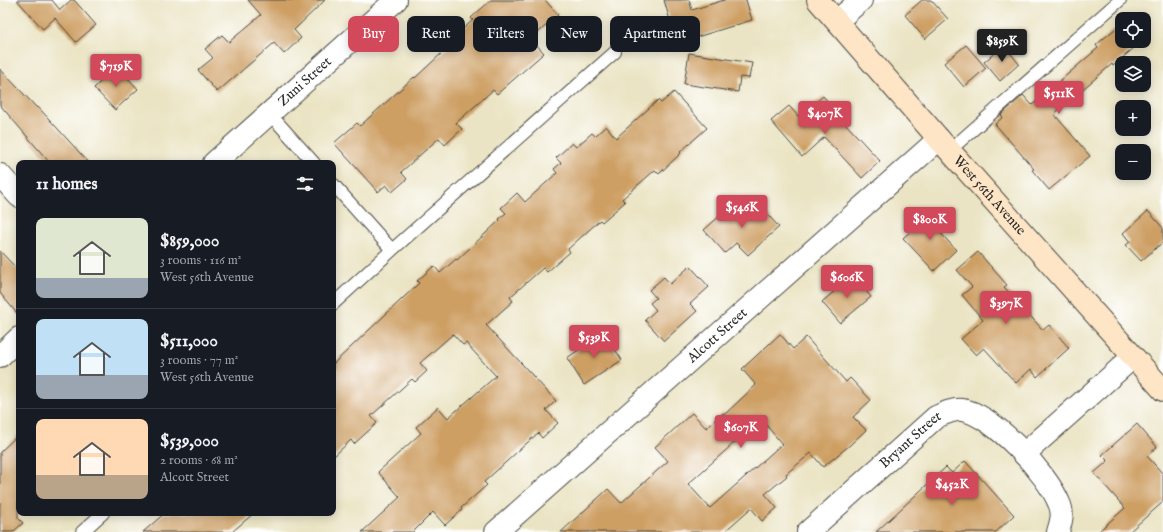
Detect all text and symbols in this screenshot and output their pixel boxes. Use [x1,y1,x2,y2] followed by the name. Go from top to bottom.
[1115,12,1151,180] map controls
[1115,12,1151,48] button: locate
[348,16,399,52] chip: Buy
[407,16,465,52] chip: Rent
[473,16,538,52] chip: Filters
[546,16,602,52] chip: New
[610,16,700,52] chip: Apartment
[974,29,1030,63] pin: $859K
[986,33,1018,50] text: $859K
[274,53,336,110] street label: Zuni Street
[88,54,144,88] pin: $719K
[1115,56,1151,92] button: layers
[99,58,133,75] text: $719K
[1031,81,1087,115] pin: $511K
[1044,85,1075,102] text: $511K
[1115,100,1151,136] button: +
[797,101,853,135] pin: $407K
[807,105,843,122] text: $407K
[1115,144,1151,180] button: −
[949,152,1030,240] street label: West 56th Avenue
[294,173,316,195] icon: filters
[36,174,97,195] text: 11 homes
[714,195,770,229] pin: $546K
[725,199,759,216] text: $546K
[902,207,958,241] pin: $800K
[913,211,947,228] text: $800K
[160,231,219,252] text: $859,000
[68,234,116,282] icon: home
[160,252,241,269] text: 3 rooms · 116 m²
[819,265,875,299] pin: $606K
[160,269,254,286] text: West 56th Avenue
[830,269,864,286] text: $606K
[978,291,1034,325] pin: $397K
[989,295,1023,312] text: $397K
[683,304,751,368] street label: Alcott Street
[566,325,622,359] pin: $539K
[578,329,610,346] text: $539K
[160,331,218,352] text: $511,000
[68,335,116,383] icon: home
[160,352,238,369] text: 3 rooms · 77 m²
[160,369,254,386] text: West 56th Avenue
[876,407,944,472] street label: Bryant Street
[713,415,769,449] pin: $607K
[724,419,758,436] text: $607K
[160,431,219,452] text: $539,000
[68,435,116,483] icon: home
[160,452,238,469] text: 2 rooms · 68 m²
[160,469,229,486] text: Alcott Street
[924,472,980,506] pin: $452K
[935,476,969,493] text: $452K

